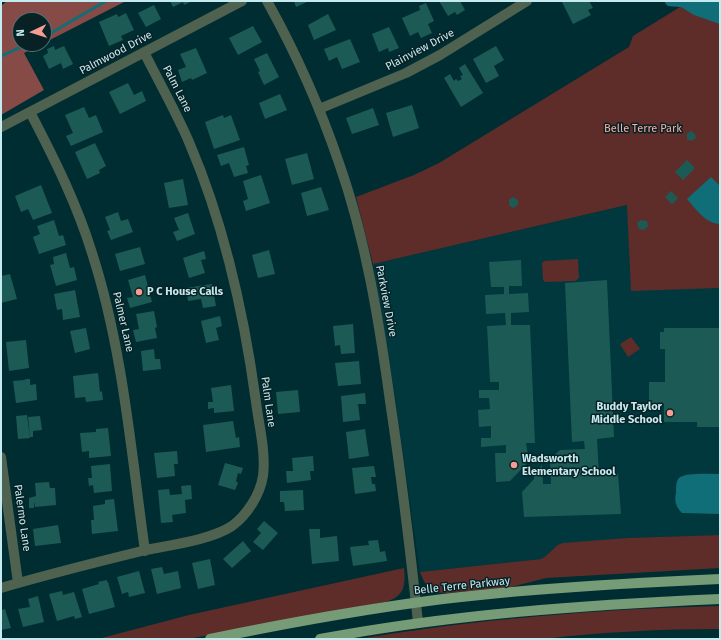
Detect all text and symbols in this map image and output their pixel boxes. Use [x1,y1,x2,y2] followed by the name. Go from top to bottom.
[12,12,52,52] north arrow
[383,26,457,74] street label: Plainview Drive
[77,28,155,78] street label: Palmwood Drive
[14,29,27,37] text: N
[160,63,194,115] street label: Palm Lane
[604,122,682,136] park label: Belle Terre Park
[373,264,399,338] street label: Parkview Drive
[147,285,223,299] place label: P C House Calls
[134,287,144,297] marker: P C House Calls
[110,291,136,353] street label: Palmer Lane
[258,376,278,428] street label: Palm Lane
[591,400,662,426] place label: Buddy Taylor Middle School
[665,408,675,418] marker: Buddy Taylor Middle School
[522,452,616,478] place label: Wadsworth Elementary School
[509,460,519,470] marker: Wadsworth Elementary School
[11,484,33,552] street label: Palermo Lane
[413,574,511,598] street label: Belle Terre Parkway

